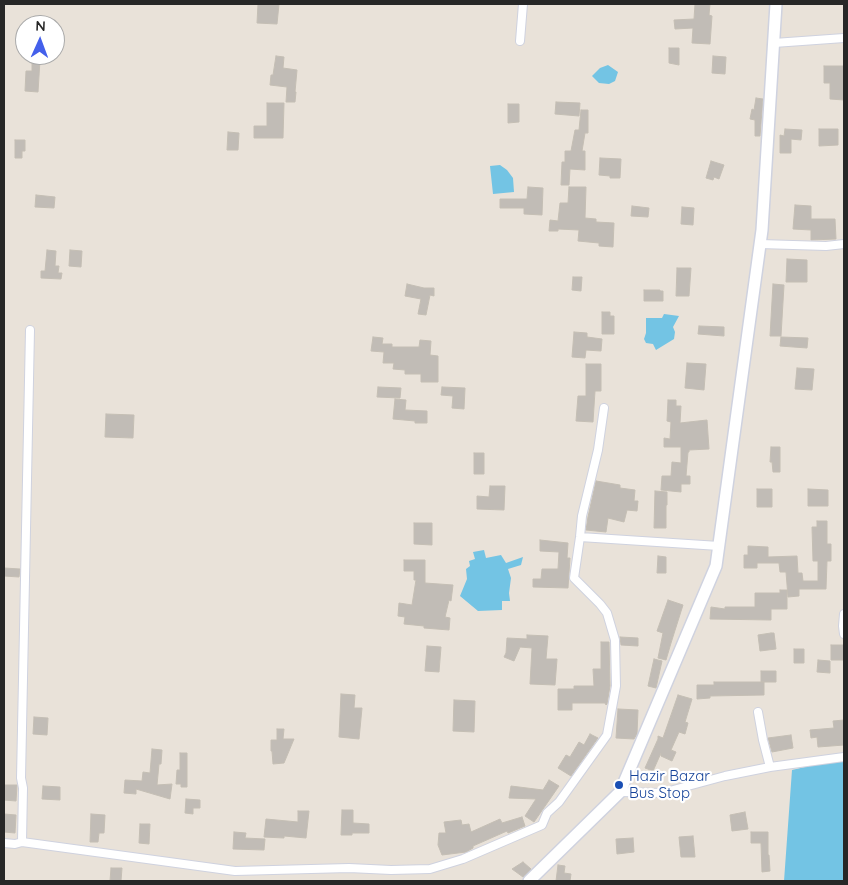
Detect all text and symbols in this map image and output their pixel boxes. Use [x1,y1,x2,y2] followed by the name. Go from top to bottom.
[15,15,65,65] north arrow
[35,17,46,35] text: N
[629,767,710,802] place label: Hazir Bazar Bus Stop
[613,779,625,791] marker: Hazir Bazar Bus Stop

